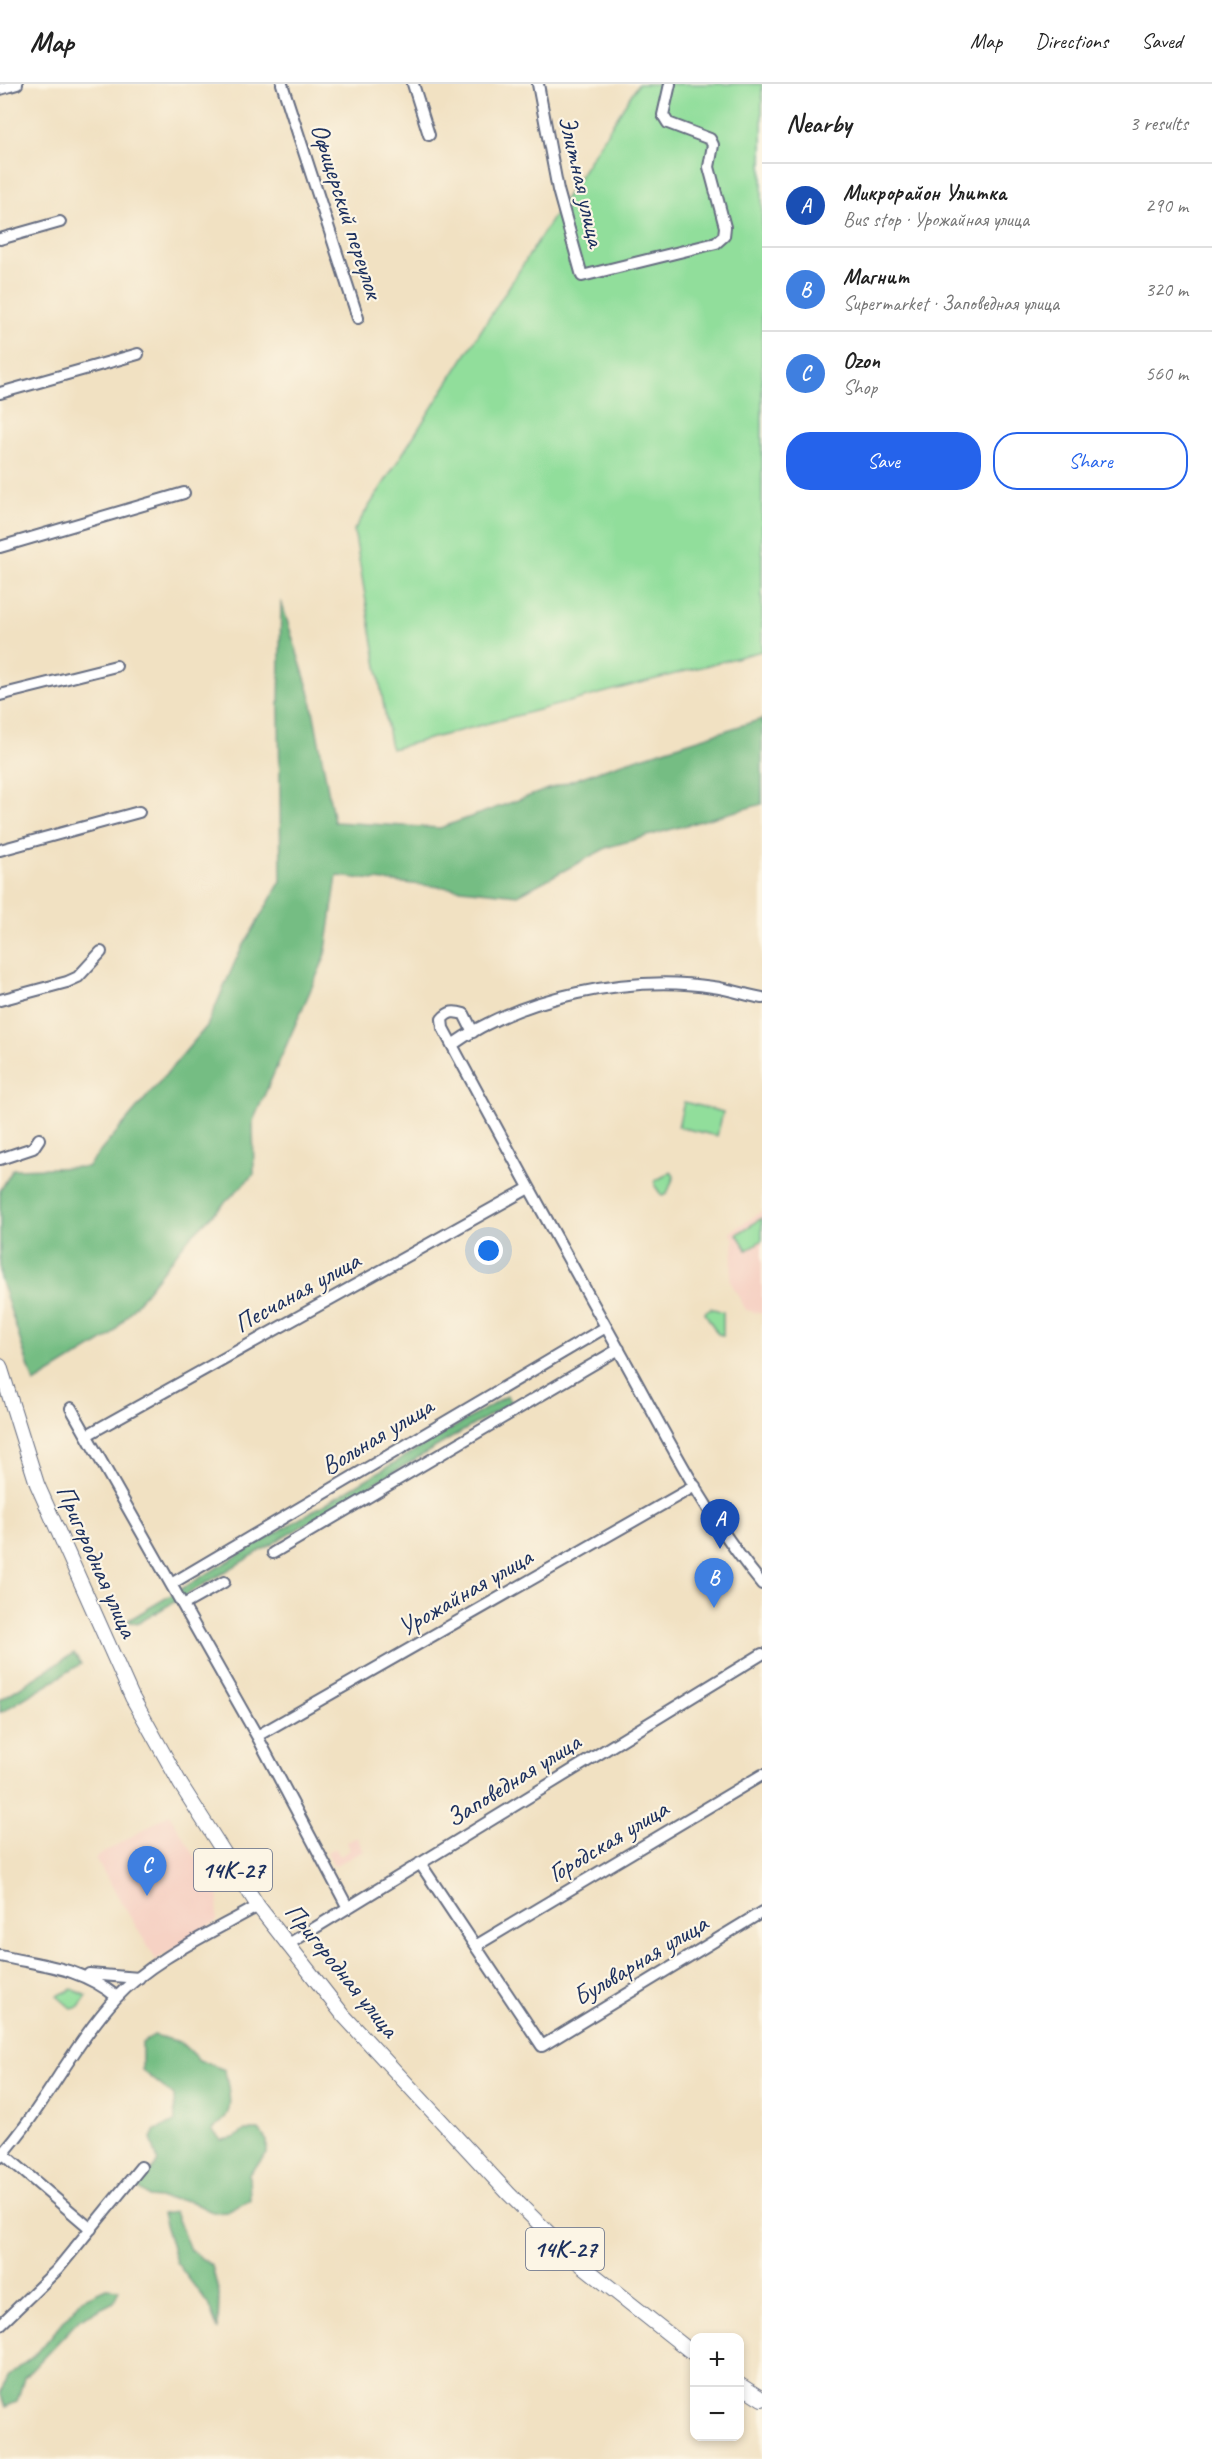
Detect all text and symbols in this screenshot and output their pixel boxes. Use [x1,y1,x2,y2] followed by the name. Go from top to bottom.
[30,24,73,59] text: Map
[970,28,1002,54] text: Map
[1035,28,1108,54] text: Directions
[1141,28,1182,54] text: Saved
[786,107,851,140] text: Nearby
[1129,111,1188,136] text: 3 results
[551,112,614,252] street label: Элитная улица
[303,119,392,305] street label: Офицерский переулок
[843,179,1006,207] text: Микрорайон Улитка
[800,193,811,218] text: A
[1145,193,1188,218] text: 290 m
[843,207,1029,232] text: Bus stop · Урожайная улица
[843,263,909,291] text: Магнит
[800,277,811,302] text: B
[1145,277,1188,302] text: 320 m
[843,291,1059,316] text: Supermarket · Заповедная улица
[843,347,880,375] text: Ozon
[801,361,810,386] text: C
[1145,361,1188,386] text: 560 m
[843,375,877,400] text: Shop
[786,432,981,490] button: Save
[993,432,1188,490] button: Share
[474,1236,503,1265] your location
[228,1243,367,1340] street label: Песчаная улица
[315,1388,441,1482] street label: Вольная улица
[49,1479,146,1644] street label: Пригородная улица
[700,1500,740,1549] pin: A
[392,1540,539,1644] street label: Урожайная улица
[694,1558,734,1608] pin: B
[439,1725,588,1834] street label: Заповедная улица
[542,1791,676,1890] street label: Городская улица
[128,1846,166,1896] pin: C
[194,1849,272,1891] road number: 14К-27
[278,1896,407,2045] street label: Пригородная улица
[566,1906,715,2013] street label: Бульварная улица
[526,2228,604,2270] road number: 14К-27
[690,2333,744,2441] map controls
[690,2333,744,2387] button: +
[690,2387,744,2441] button: −

